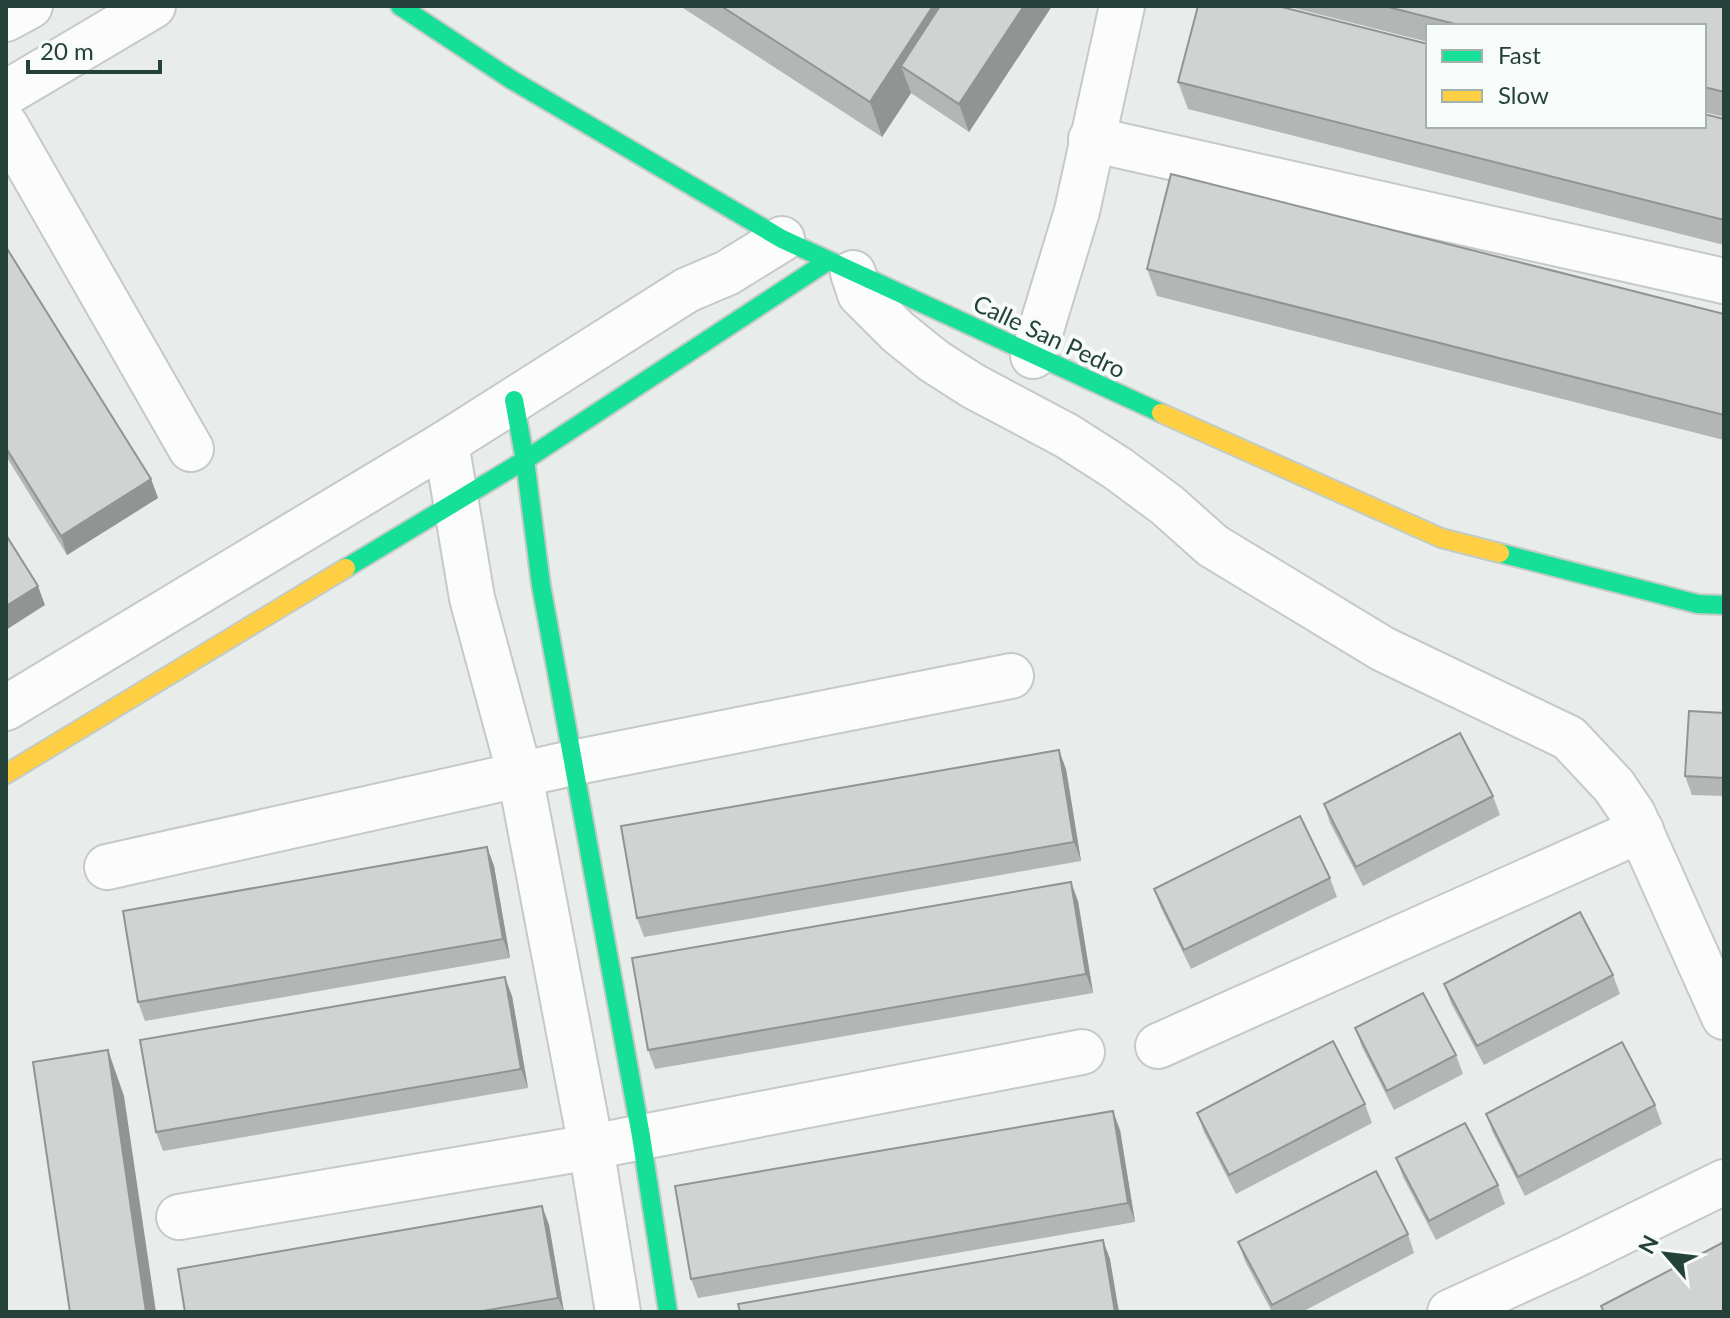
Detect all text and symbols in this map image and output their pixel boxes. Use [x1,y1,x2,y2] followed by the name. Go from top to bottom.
[28,24,160,74] scale bar
[1426,24,1706,128] legend
[40,36,94,65] text: 20 m
[1498,40,1541,69] text: Fast
[1498,80,1549,109] text: Slow
[969,288,1130,383] street label: Calle San Pedro
[1626,1214,1706,1294] north arrow
[1632,1231,1664,1258] text: N

